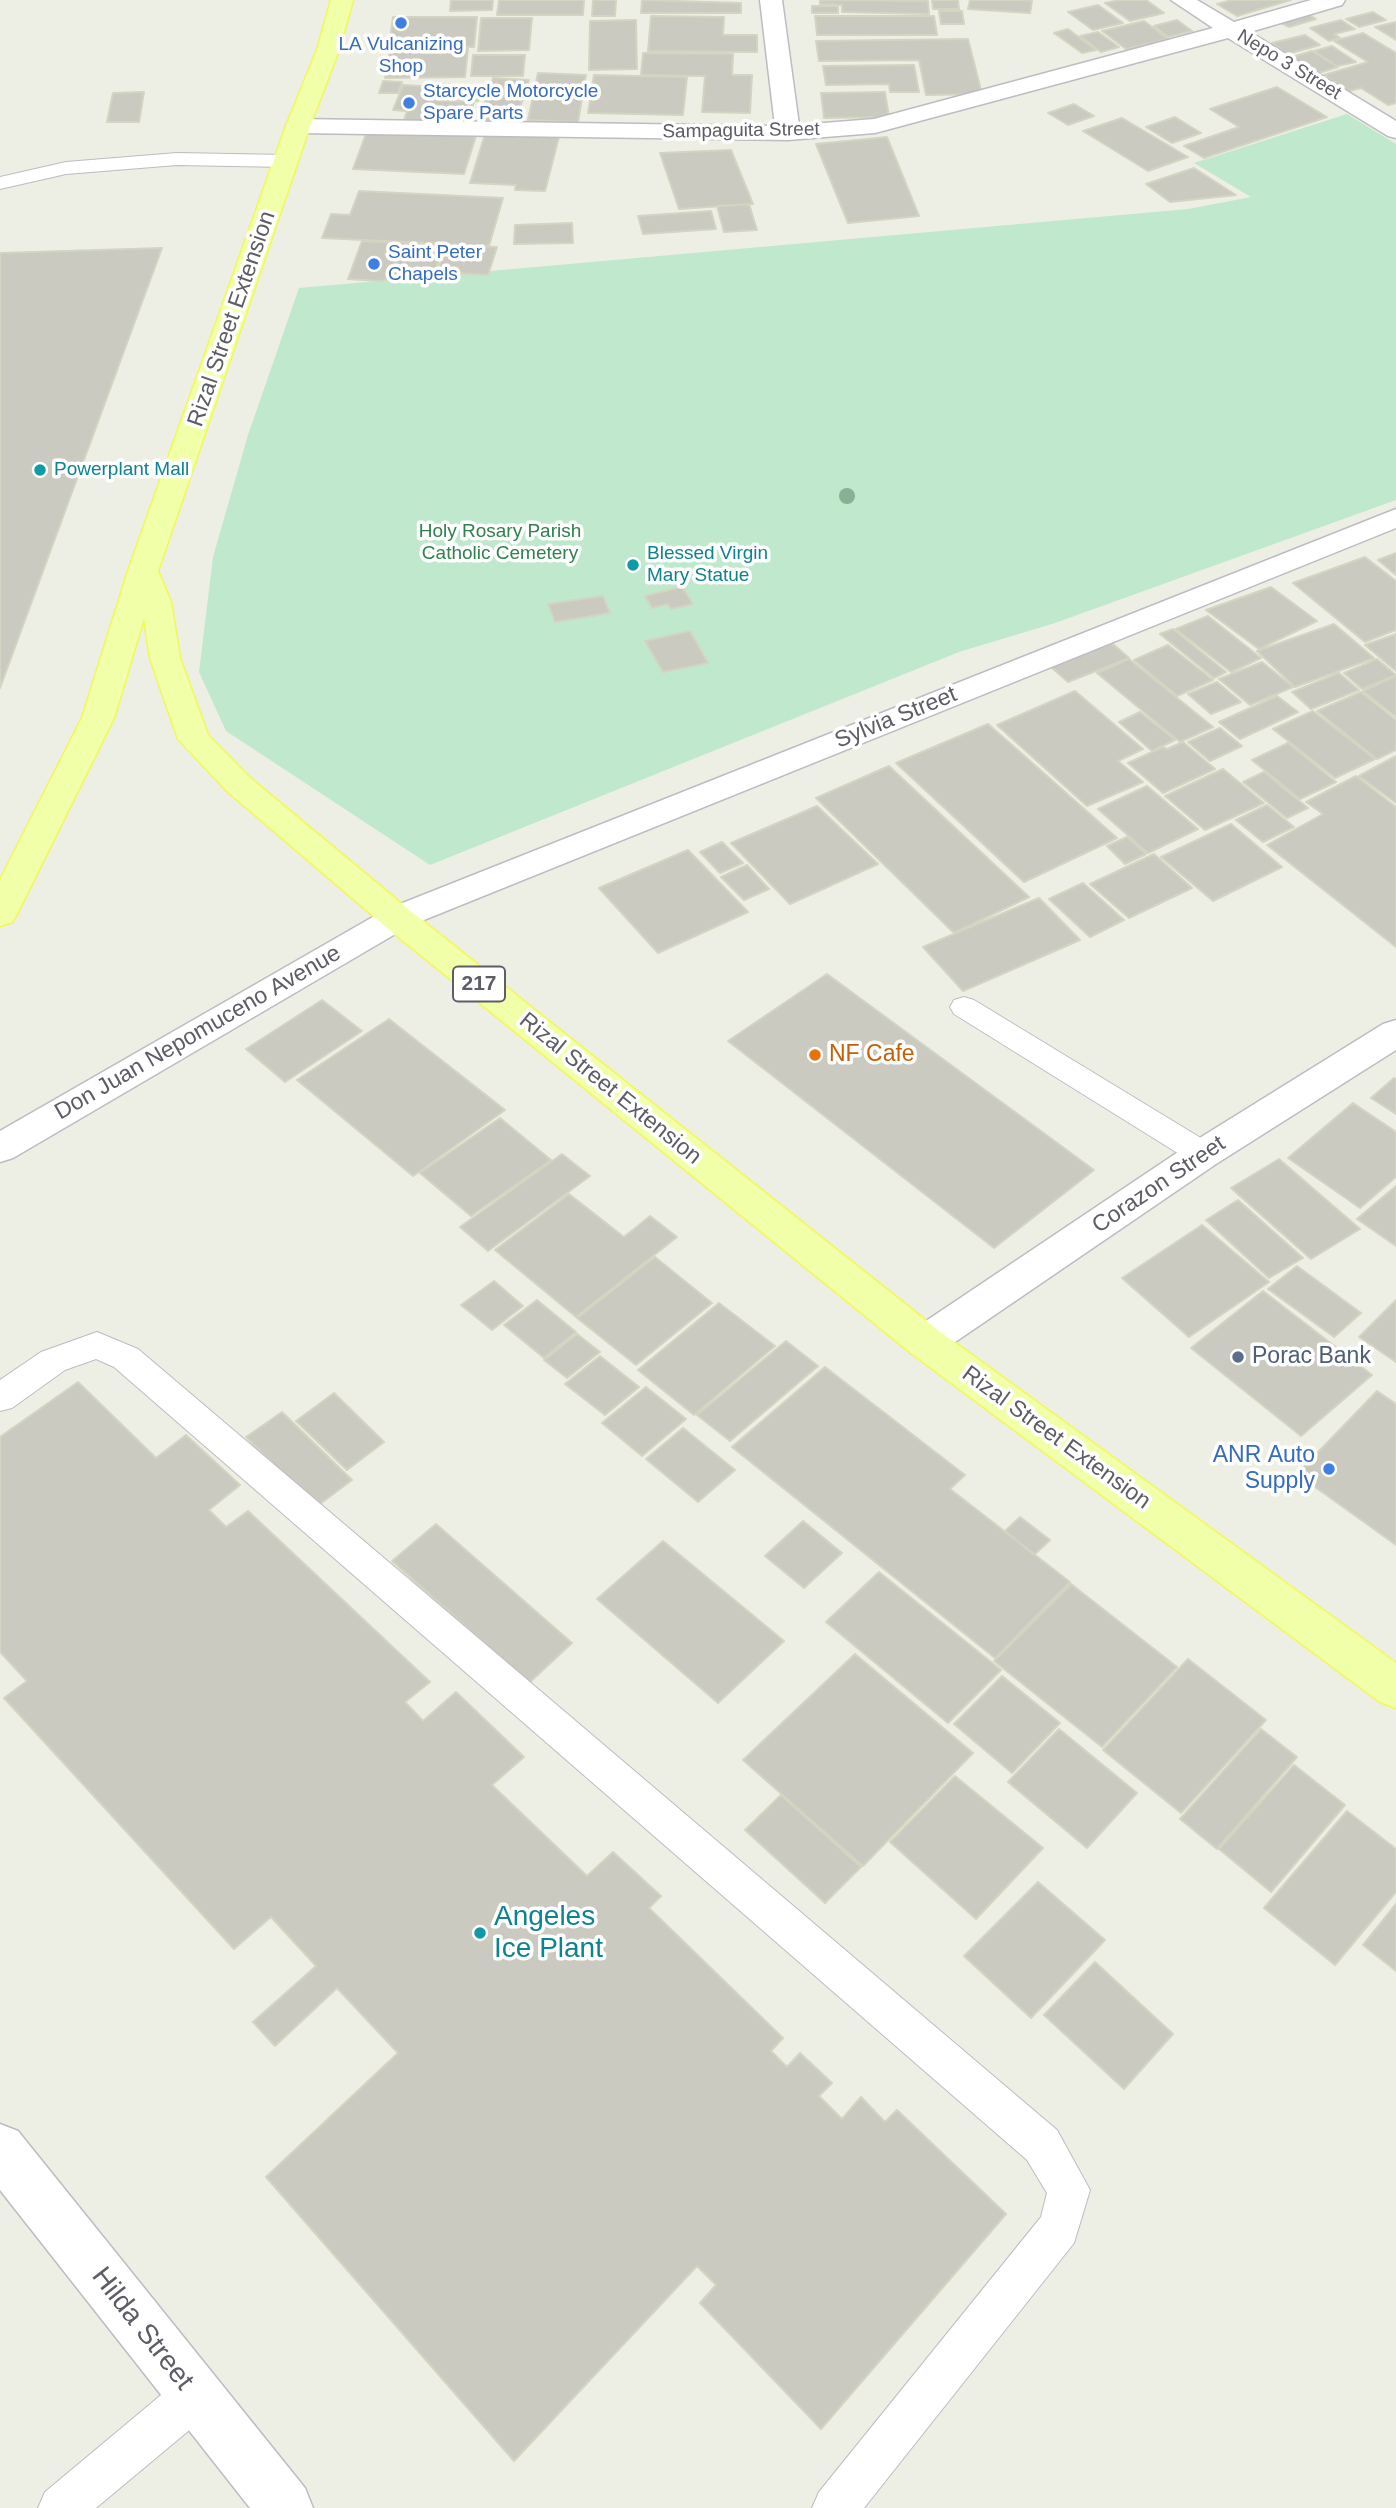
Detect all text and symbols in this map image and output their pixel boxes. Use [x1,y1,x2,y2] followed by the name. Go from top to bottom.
[393,15,409,31] marker: LA Vulcanizing Shop
[1233,25,1345,105] street label: Nepo 3 Street
[339,34,463,78] place label: LA Vulcanizing Shop
[423,81,598,125] place label: Starcycle Motorcycle Spare Parts
[401,95,417,111] marker: Starcycle Motorcycle Spare Parts
[662,118,820,144] street label: Sampaguita Street
[182,208,282,430] street label: Rizal Street Extension
[388,242,482,286] place label: Saint Peter Chapels
[366,256,382,272] marker: Saint Peter Chapels
[54,459,189,481] place label: Powerplant Mall
[32,462,48,478] marker: Powerplant Mall
[419,521,581,565] park label: Holy Rosary Parish Catholic Cemetery
[647,543,768,587] place label: Blessed Virgin Mary Statue
[625,557,641,573] marker: Blessed Virgin Mary Statue
[831,681,961,755] street label: Sylvia Street
[50,940,346,1126] street label: Don Juan Nepomuceno Avenue
[453,967,505,1002] road number: 217
[513,1007,707,1171] street label: Rizal Street Extension
[829,1041,915,1069] place label: NF Cafe
[807,1047,823,1063] marker: NF Cafe
[1087,1130,1231,1240] street label: Corazon Street
[1252,1343,1371,1371] place label: Porac Bank
[1230,1349,1246,1365] marker: Porac Bank
[956,1360,1156,1516] street label: Rizal Street Extension
[1213,1442,1315,1496] place label: ANR Auto Supply
[1321,1461,1337,1477] marker: ANR Auto Supply
[494,1900,603,1966] place label: Angeles Ice Plant
[472,1925,488,1941] marker: Angeles Ice Plant
[84,2261,200,2397] street label: Hilda Street

